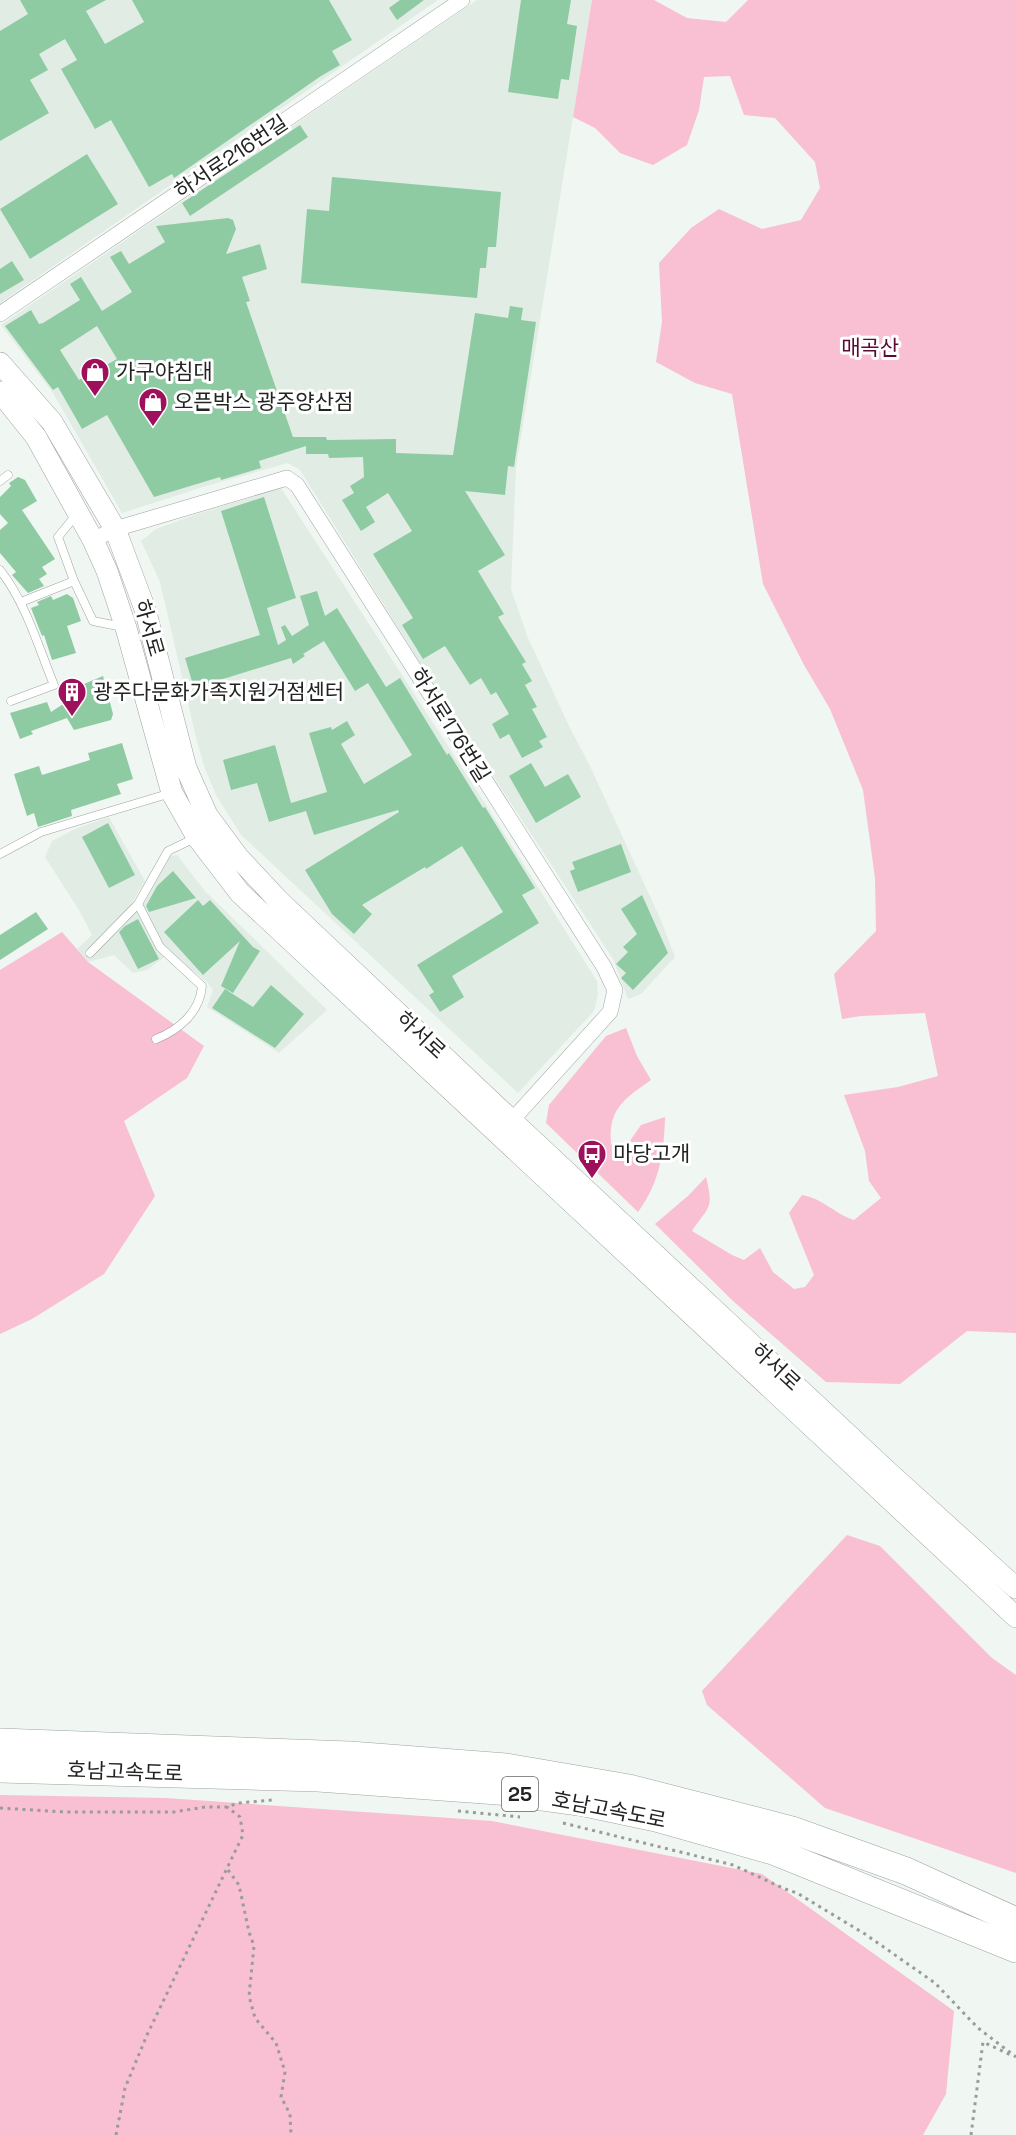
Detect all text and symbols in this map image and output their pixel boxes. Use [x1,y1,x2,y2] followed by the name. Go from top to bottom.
[169,109,293,204] street label: 하서로216번길
[841,334,899,361] park label: 매곡산
[79,356,111,398] shop icon: 가구야침대
[116,358,213,385] place label: 가구야침대
[137,386,169,428] shop icon: 오픈박스 광주양산점
[174,388,353,415] place label: 오픈박스 광주양산점
[129,596,170,659] street label: 하서로
[405,662,496,787] street label: 하서로176번길
[56,676,88,718] building icon: 광주다문화가족지원거점센터
[93,678,344,705] place label: 광주다문화가족지원거점센터
[391,1005,452,1064] street label: 하서로
[576,1138,608,1180] bus stop icon: 마당고개
[613,1140,690,1167] place label: 마당고개
[746,1337,807,1396] street label: 하서로
[67,1756,183,1787] street label: 호남고속도로
[502,1777,538,1811] road number: 25
[550,1785,669,1834] street label: 호남고속도로

